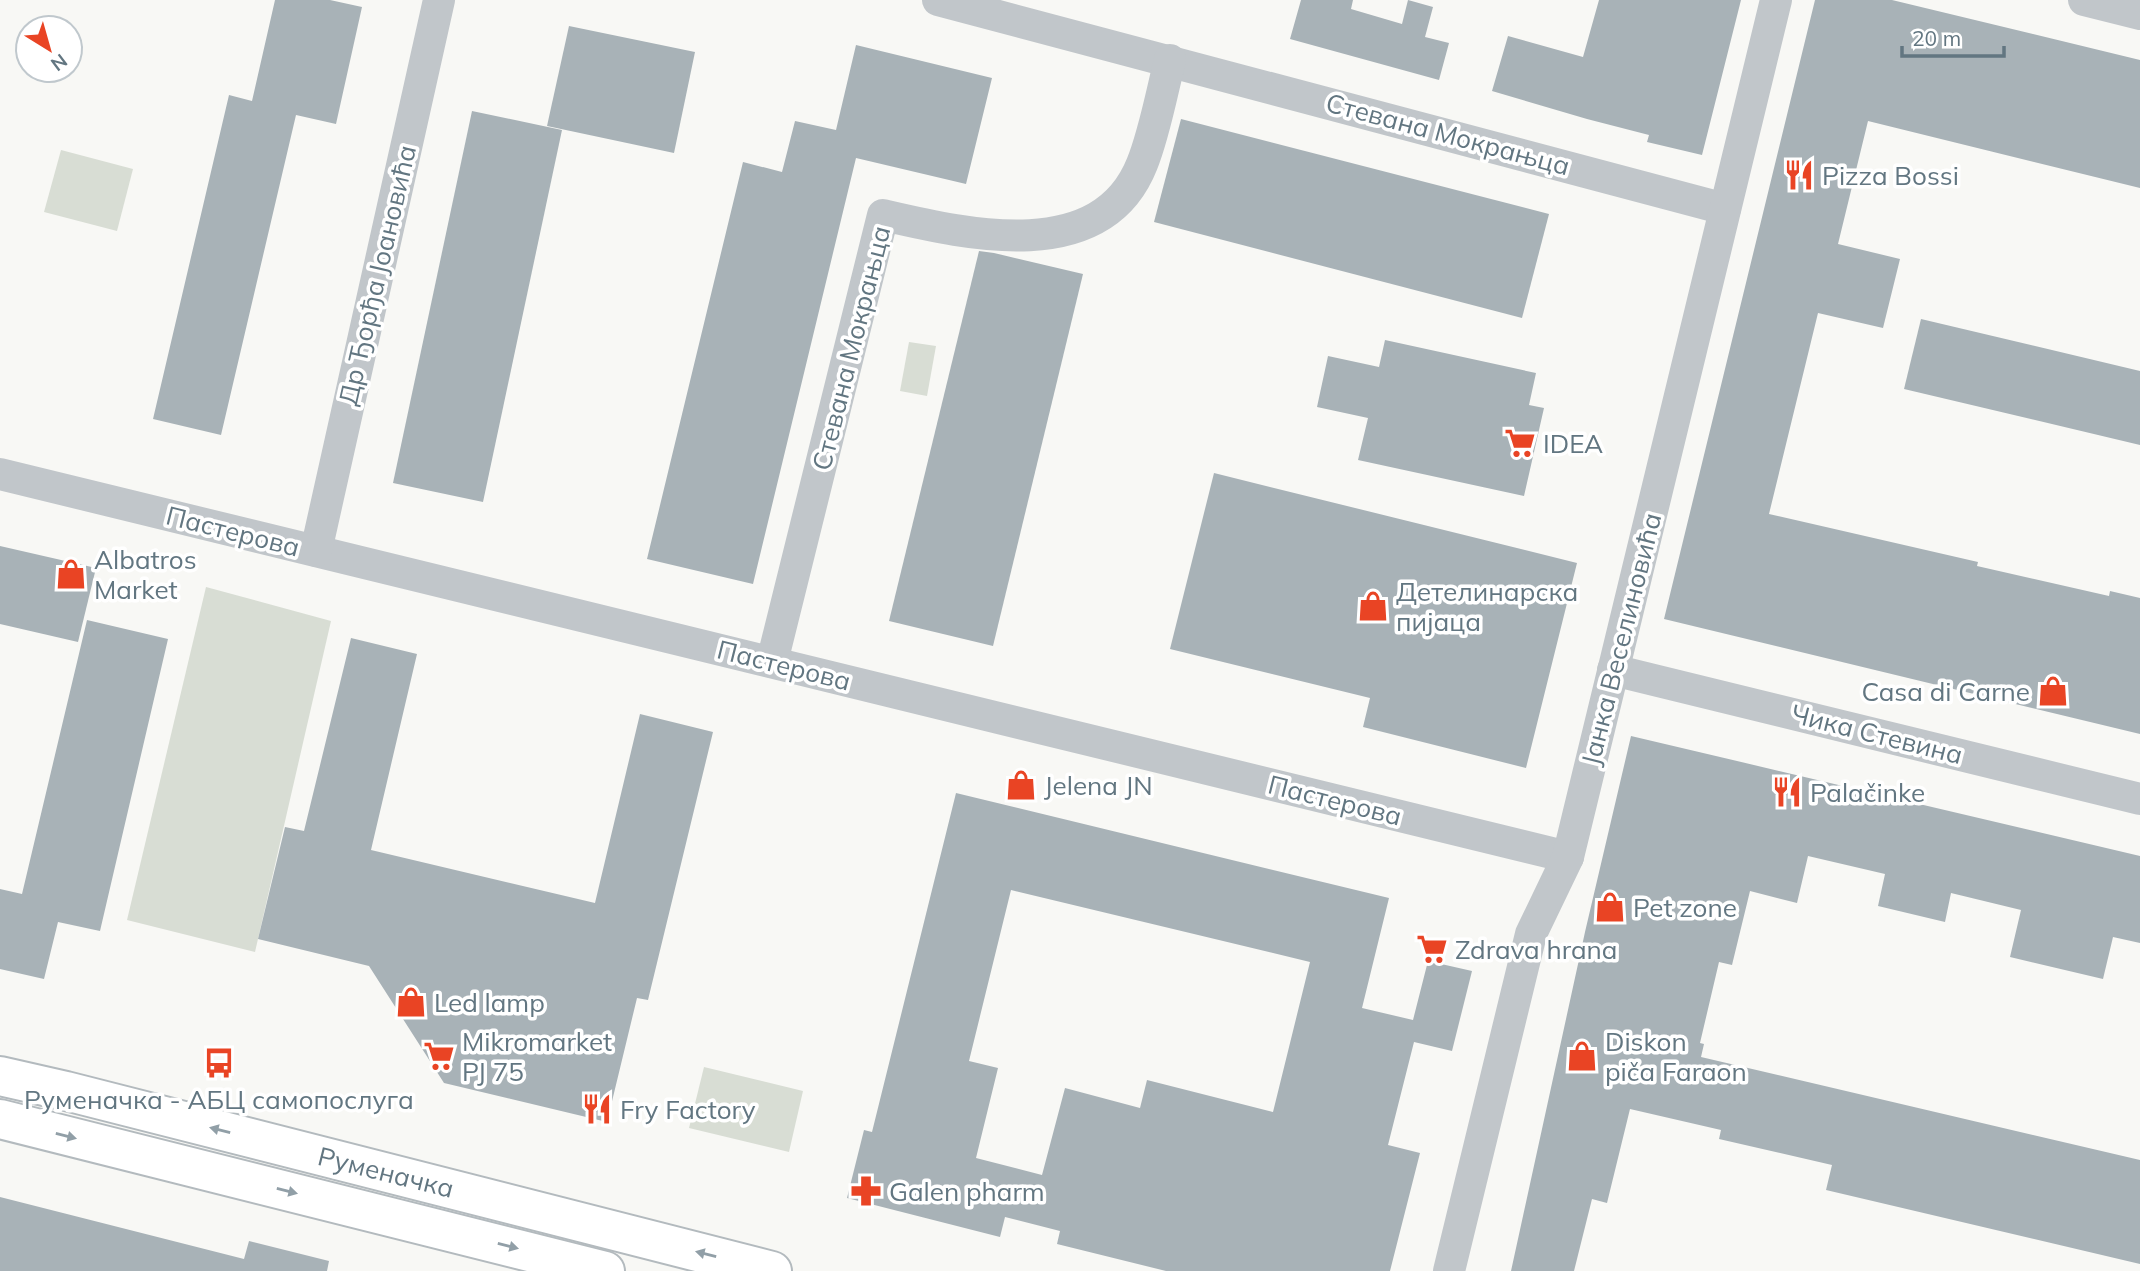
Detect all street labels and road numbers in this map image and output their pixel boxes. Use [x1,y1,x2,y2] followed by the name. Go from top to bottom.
[1323,86,1573,182] street label: Стевана Мокрањца
[331,142,423,408] street label: Др Ђорђа Јоановића
[805,222,897,474] street label: Стевана Мокрањца
[163,498,303,564] street label: Пастерова
[1574,509,1668,769] street label: Јанка Веселиновића
[714,632,854,698] street label: Пастерова
[1788,697,1966,771] street label: Чика Стевина
[1265,767,1405,833] street label: Пастерова
[315,1139,457,1205] street label: Руменачка

